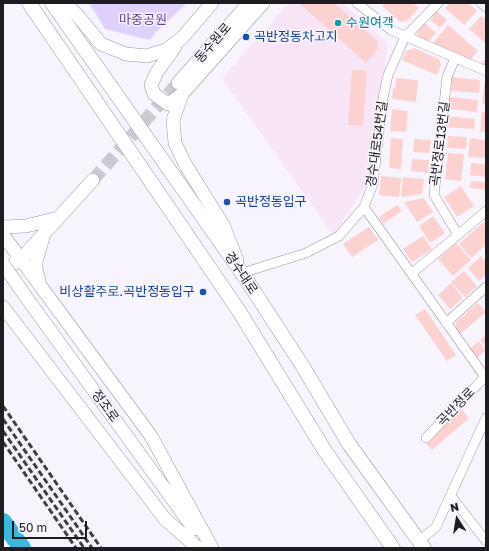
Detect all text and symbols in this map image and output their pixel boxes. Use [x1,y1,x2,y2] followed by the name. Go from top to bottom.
[119,12,167,28] park label: 마중공원
[346,15,394,31] place label: 수원여객
[333,18,343,28] marker: 수원여객
[191,20,235,66] street label: 동수원로
[254,29,338,45] place label: 곡반정동차고지
[241,32,251,42] marker: 곡반정동차고지
[363,100,391,188] street label: 경수대로54번길
[427,101,453,187] street label: 곡반정로13번길
[235,194,307,210] place label: 곡반정동입구
[222,197,232,207] marker: 곡반정동입구
[221,249,261,297] street label: 경수대로
[60,284,195,300] place label: 비상활주로.곡반정동입구
[198,287,208,297] marker: 비상활주로.곡반정동입구
[434,384,478,430] street label: 곡반정로
[88,387,122,425] street label: 정조로
[437,499,477,539] north arrow
[449,500,460,514] text: N
[14,513,89,539] scale bar
[19,520,47,535] text: 50 m

